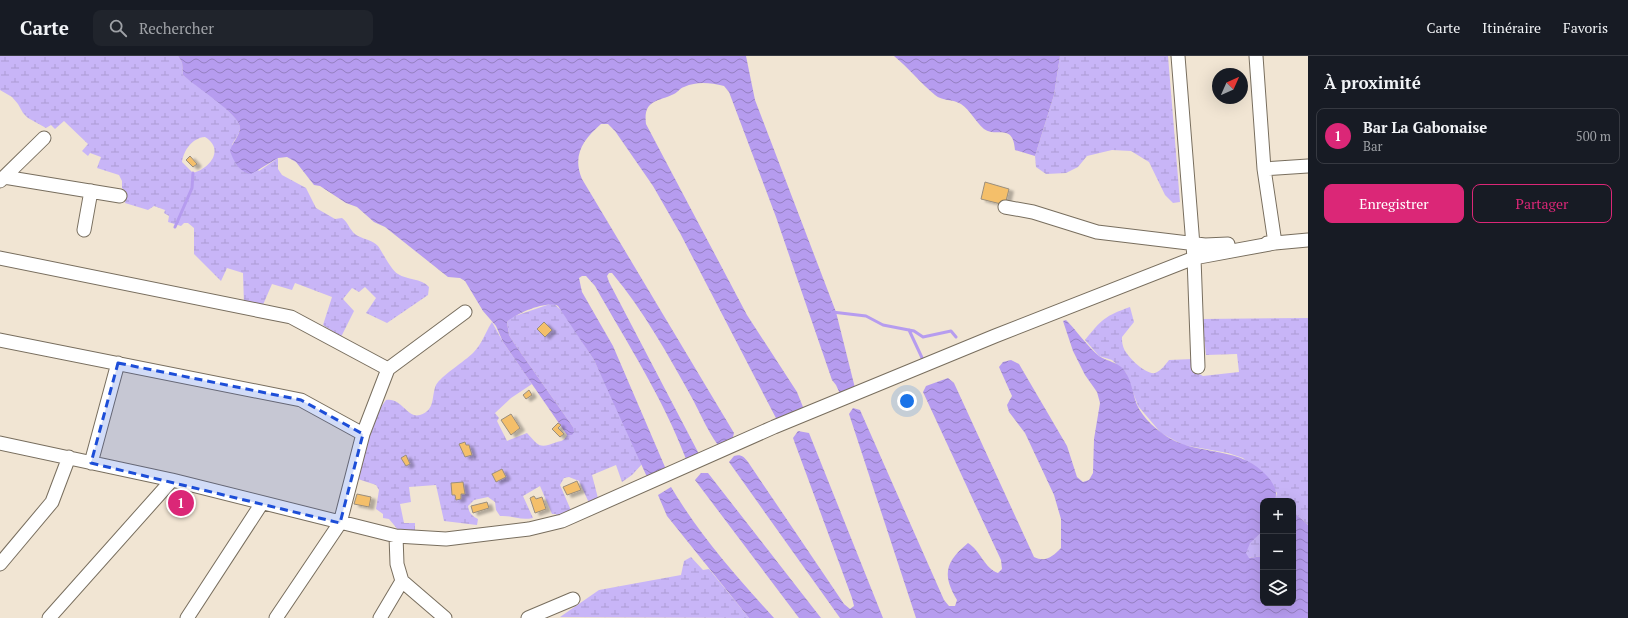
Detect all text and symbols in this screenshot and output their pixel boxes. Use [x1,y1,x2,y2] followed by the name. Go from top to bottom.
[93,10,373,46] search box
[20,15,69,40] text: Carte
[107,17,129,39] icon: search
[139,18,214,38] text: Rechercher
[1427,18,1460,37] text: Carte
[1482,18,1541,37] text: Itinéraire
[1563,18,1608,37] text: Favoris
[1212,68,1248,104] north arrow
[1324,71,1421,94] text: À proximité
[1363,117,1487,137] text: Bar La Gabonaise
[1334,127,1342,145] text: 1
[1576,127,1611,145] text: 500 m
[1363,137,1383,155] text: Bar
[1324,184,1464,223] button: Enregistrer
[1472,184,1612,223] button: Partager
[897,391,917,411] your location
[168,488,194,518] pin: 1
[1260,498,1296,606] map controls
[1260,498,1296,534] button: +
[1260,534,1296,570] button: −
[1260,570,1296,606] button: layers

